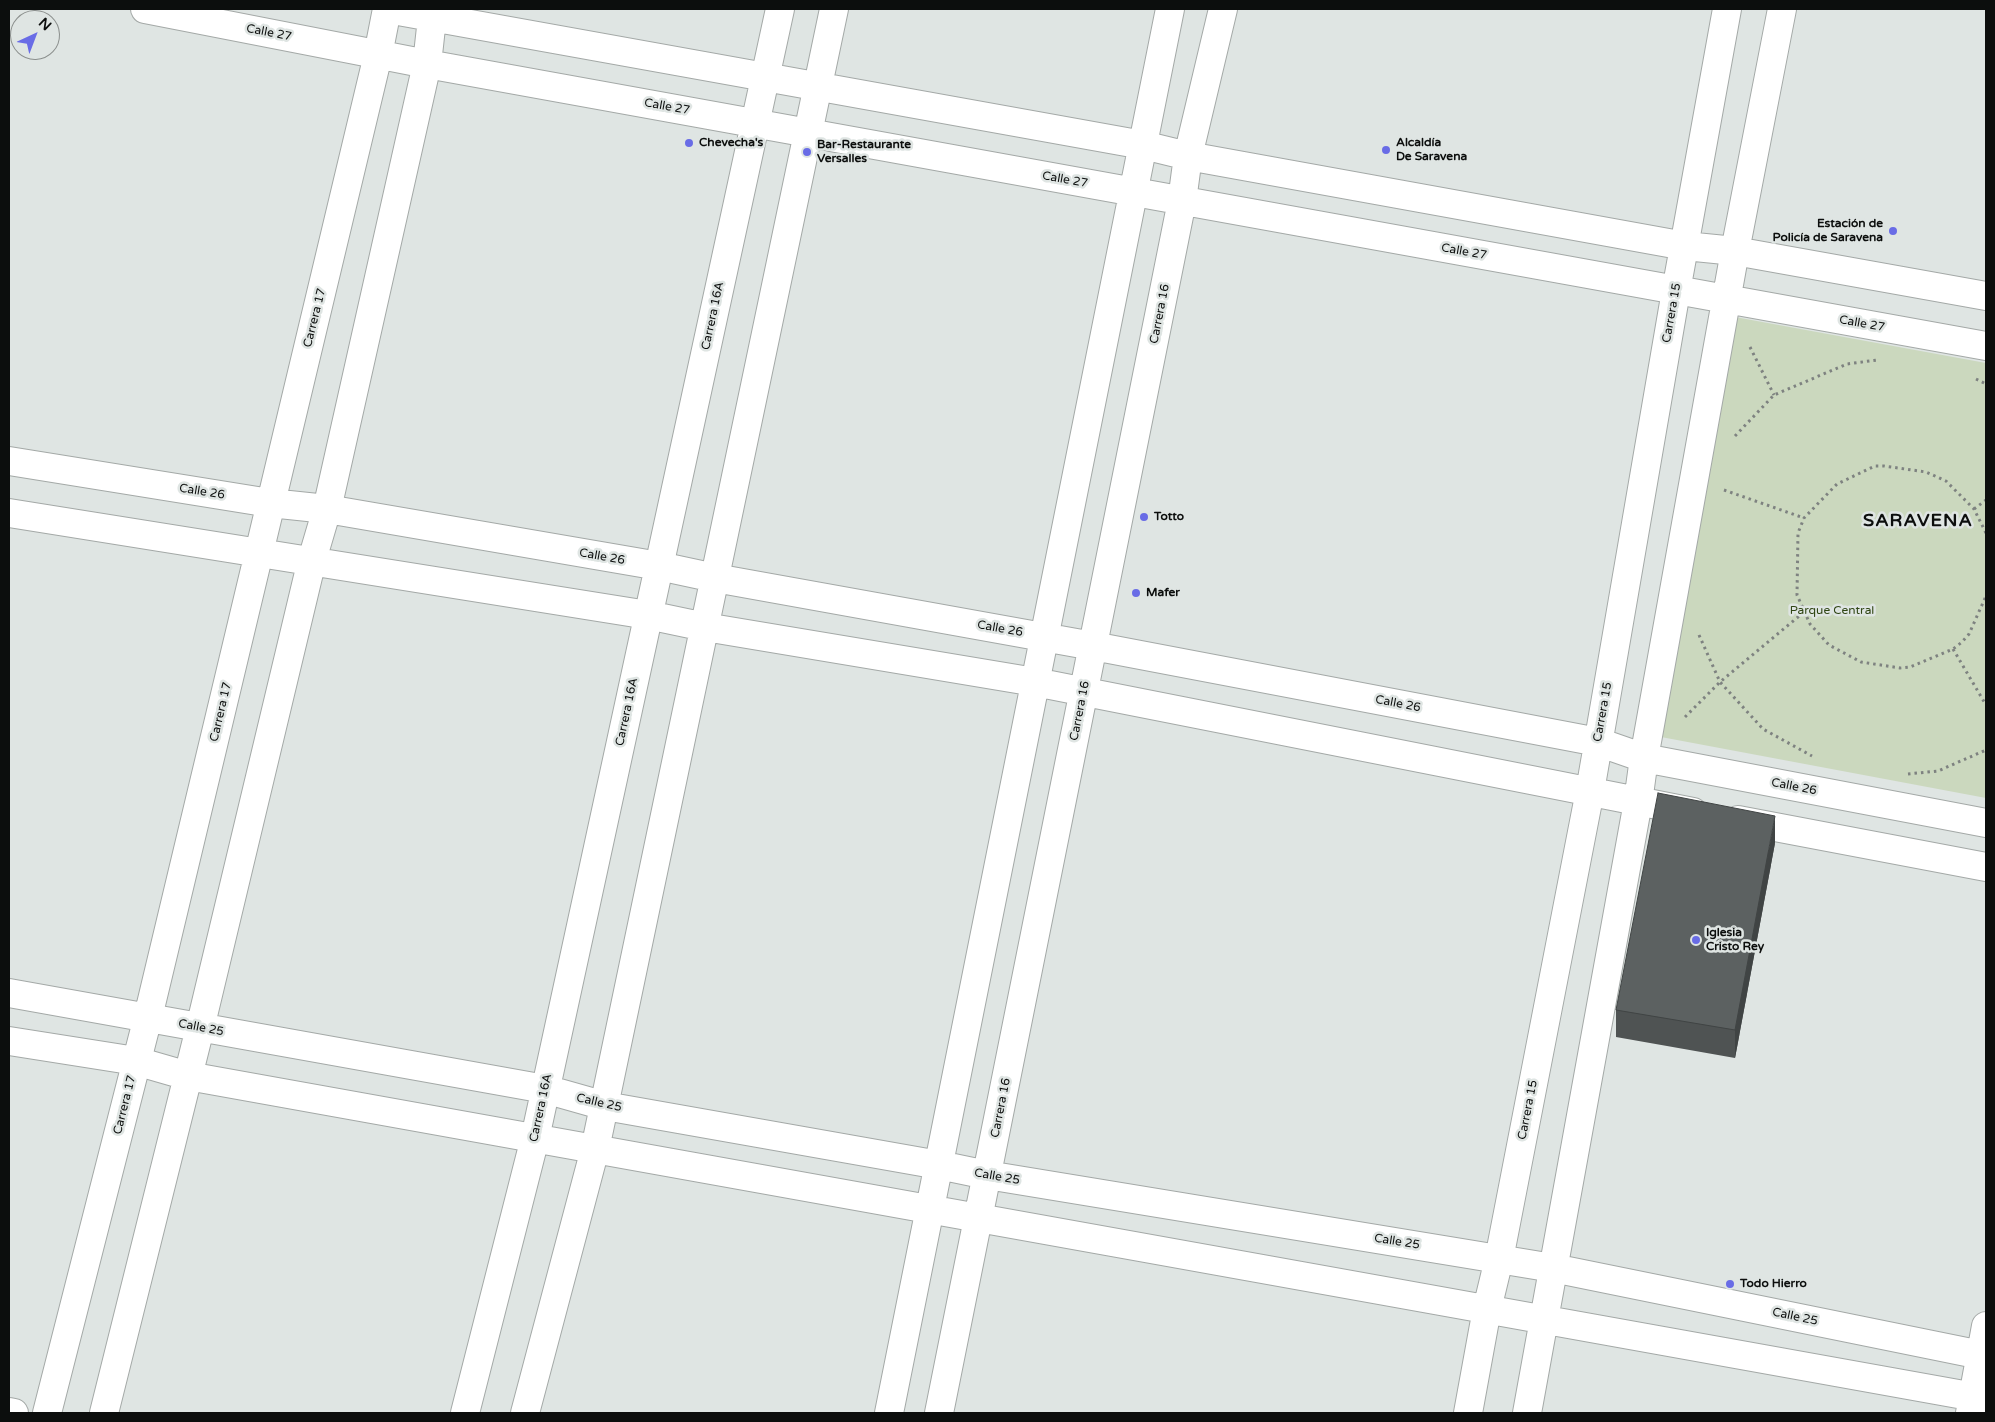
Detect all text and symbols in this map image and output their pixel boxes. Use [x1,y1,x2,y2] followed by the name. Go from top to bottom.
[10,10,60,60] north arrow
[35,14,55,34] text: N
[245,22,293,44] street label: Calle 27
[643,96,691,118] street label: Calle 27
[699,136,763,150] place label: Chevecha's
[1396,136,1467,164] place label: Alcaldía De Saravena
[683,137,695,149] marker: Chevecha's
[817,138,911,166] place label: Bar-Restaurante Versalles
[1380,144,1392,156] marker: Alcaldía De Saravena
[801,146,813,158] marker: Bar-Restaurante Versalles
[1041,169,1089,191] street label: Calle 27
[1773,217,1883,245] place label: Estación de Policía de Saravena
[1887,225,1899,237] marker: Estación de Policía de Saravena
[1440,241,1488,263] street label: Calle 27
[699,281,727,351] street label: Carrera 16A
[1660,282,1684,344] street label: Carrera 15
[1147,283,1173,345] street label: Carrera 16
[301,287,329,349] street label: Carrera 17
[1838,313,1886,335] street label: Calle 27
[178,481,226,503] street label: Calle 26
[1154,510,1184,524] place label: Totto
[1862,510,1974,532] district label: SARAVENA
[1138,511,1150,523] marker: Totto
[578,546,626,568] street label: Calle 26
[1146,586,1180,600] place label: Mafer
[1130,587,1142,599] marker: Mafer
[1790,604,1874,618] park label: Parque Central
[976,618,1024,640] street label: Calle 26
[613,677,641,747] street label: Carrera 16A
[1067,680,1093,742] street label: Carrera 16
[207,681,235,743] street label: Carrera 17
[1591,681,1615,743] street label: Carrera 15
[1374,693,1422,715] street label: Calle 26
[1770,776,1818,798] street label: Calle 26
[1706,926,1764,954] place label: Iglesia Cristo Rey
[1690,934,1702,946] marker: Iglesia Cristo Rey
[177,1017,225,1039] street label: Calle 25
[527,1073,555,1143] street label: Carrera 16A
[111,1074,139,1136] street label: Carrera 17
[988,1077,1014,1139] street label: Carrera 16
[1515,1079,1541,1141] street label: Carrera 15
[575,1091,623,1115] street label: Calle 25
[973,1166,1021,1188] street label: Calle 25
[1373,1231,1421,1253] street label: Calle 25
[1740,1277,1807,1291] place label: Todo Hierro
[1724,1278,1736,1290] marker: Todo Hierro
[1771,1305,1819,1329] street label: Calle 25

